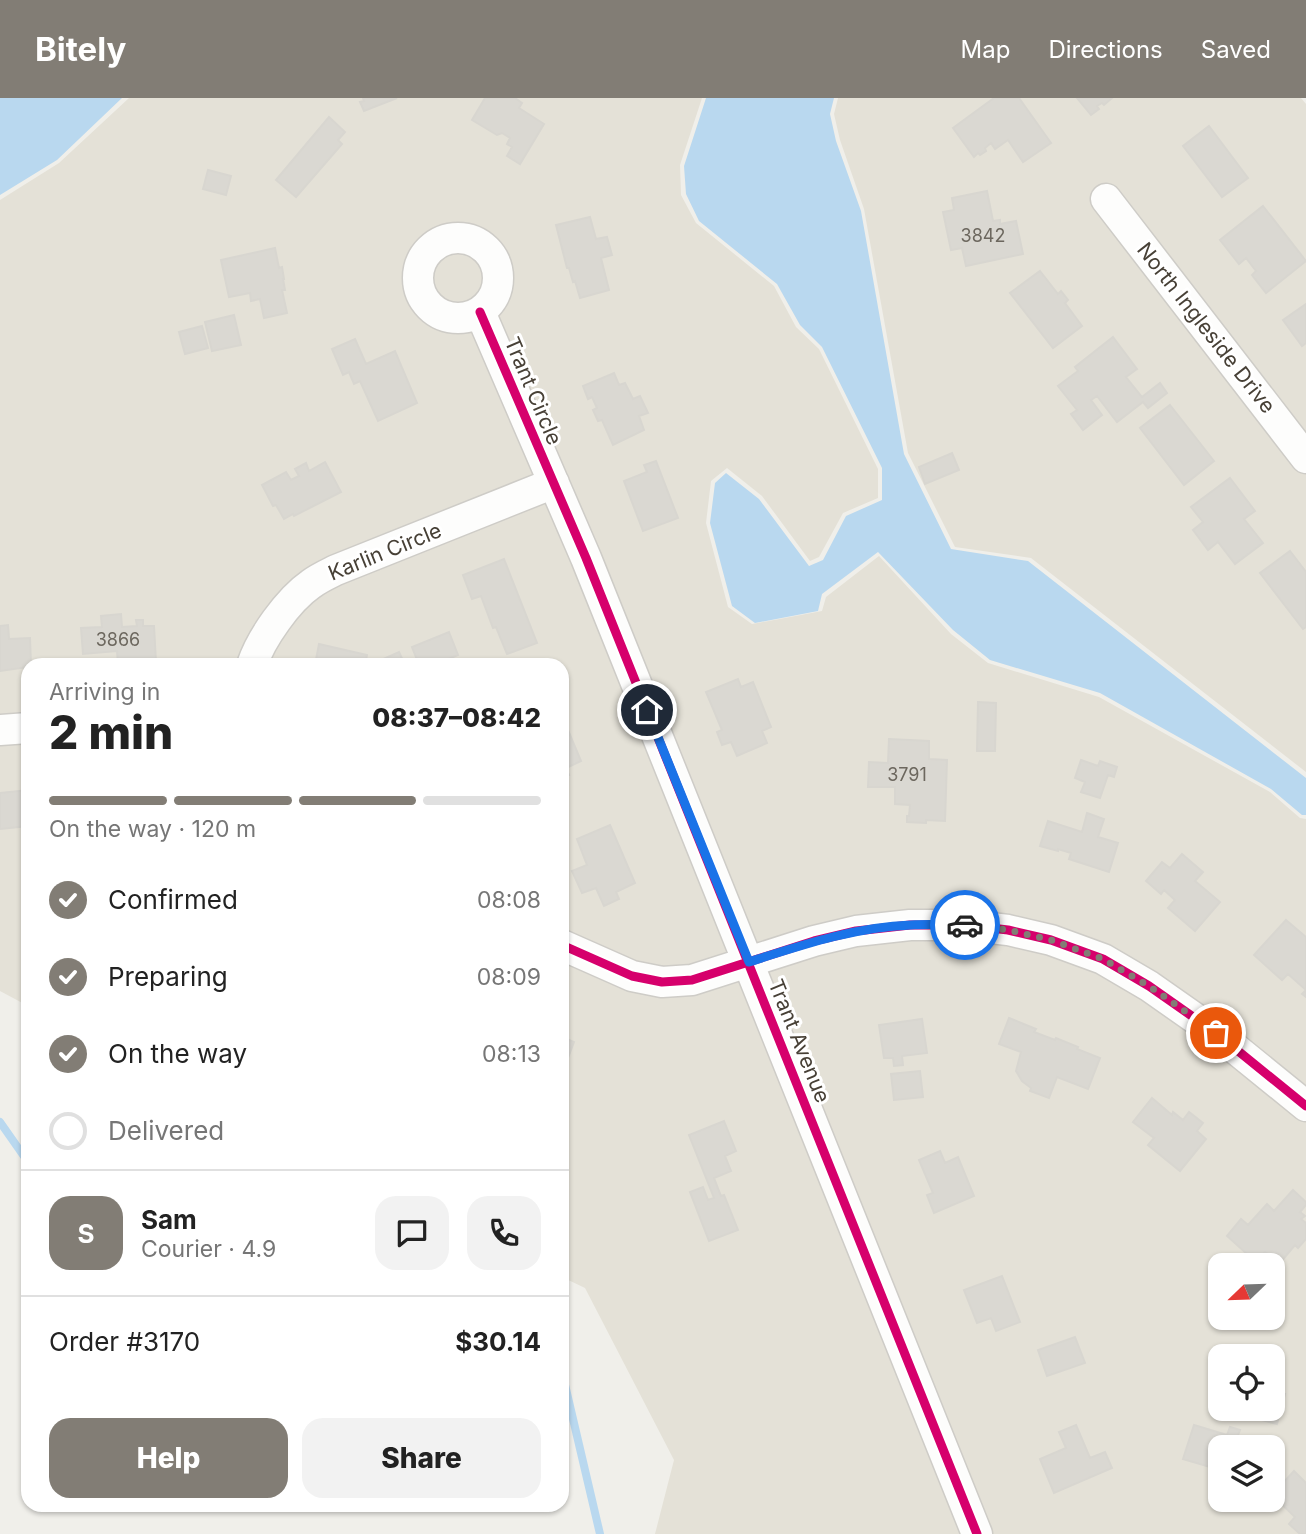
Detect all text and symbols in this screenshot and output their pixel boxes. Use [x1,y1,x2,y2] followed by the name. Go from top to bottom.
[35,29,126,69] text: Bitely
[961,35,1010,64] text: Map
[1048,35,1163,64] text: Directions
[1201,35,1271,64] text: Saved
[961,225,1005,246] house number: 3842
[1132,237,1281,418] street label: North Ingleside Drive
[500,333,567,448] street label: Trant Circle
[325,517,445,586] street label: Karlin Circle
[96,629,140,650] house number: 3866
[49,678,160,706] text: Arriving in
[617,680,677,740] pin
[628,691,666,729] icon: home
[372,702,541,733] text: 08:37–08:42
[49,704,173,760] text: 2 min
[887,764,927,785] house number: 3791
[49,815,256,843] text: On the way · 120 m
[49,881,87,919] icon: check
[108,884,238,915] text: Confirmed
[477,886,541,914] text: 08:08
[930,890,1000,960] courier
[946,906,984,944] icon: car
[49,958,87,996] icon: check
[108,961,228,992] text: Preparing
[477,963,541,991] text: 08:09
[763,975,836,1106] street label: Trant Avenue
[1186,1003,1246,1063] pin
[1197,1014,1235,1052] icon: bag
[49,1035,87,1073] icon: check
[108,1038,247,1069] text: On the way
[482,1040,541,1068] text: 08:13
[108,1115,224,1146] text: Delivered
[375,1196,449,1270] button: chat
[467,1196,541,1270] button: phone
[141,1204,197,1235] text: Sam
[77,1218,95,1249] text: S
[141,1235,276,1263] text: Courier · 4.9
[1208,1253,1284,1330] north arrow
[1208,1253,1285,1512] map controls
[49,1326,200,1357] text: Order #3170
[455,1326,541,1357] text: $30.14
[1208,1344,1285,1421] button: locate
[49,1418,288,1498] button: Help
[302,1418,541,1498] button: Share
[1208,1435,1285,1512] button: layers

